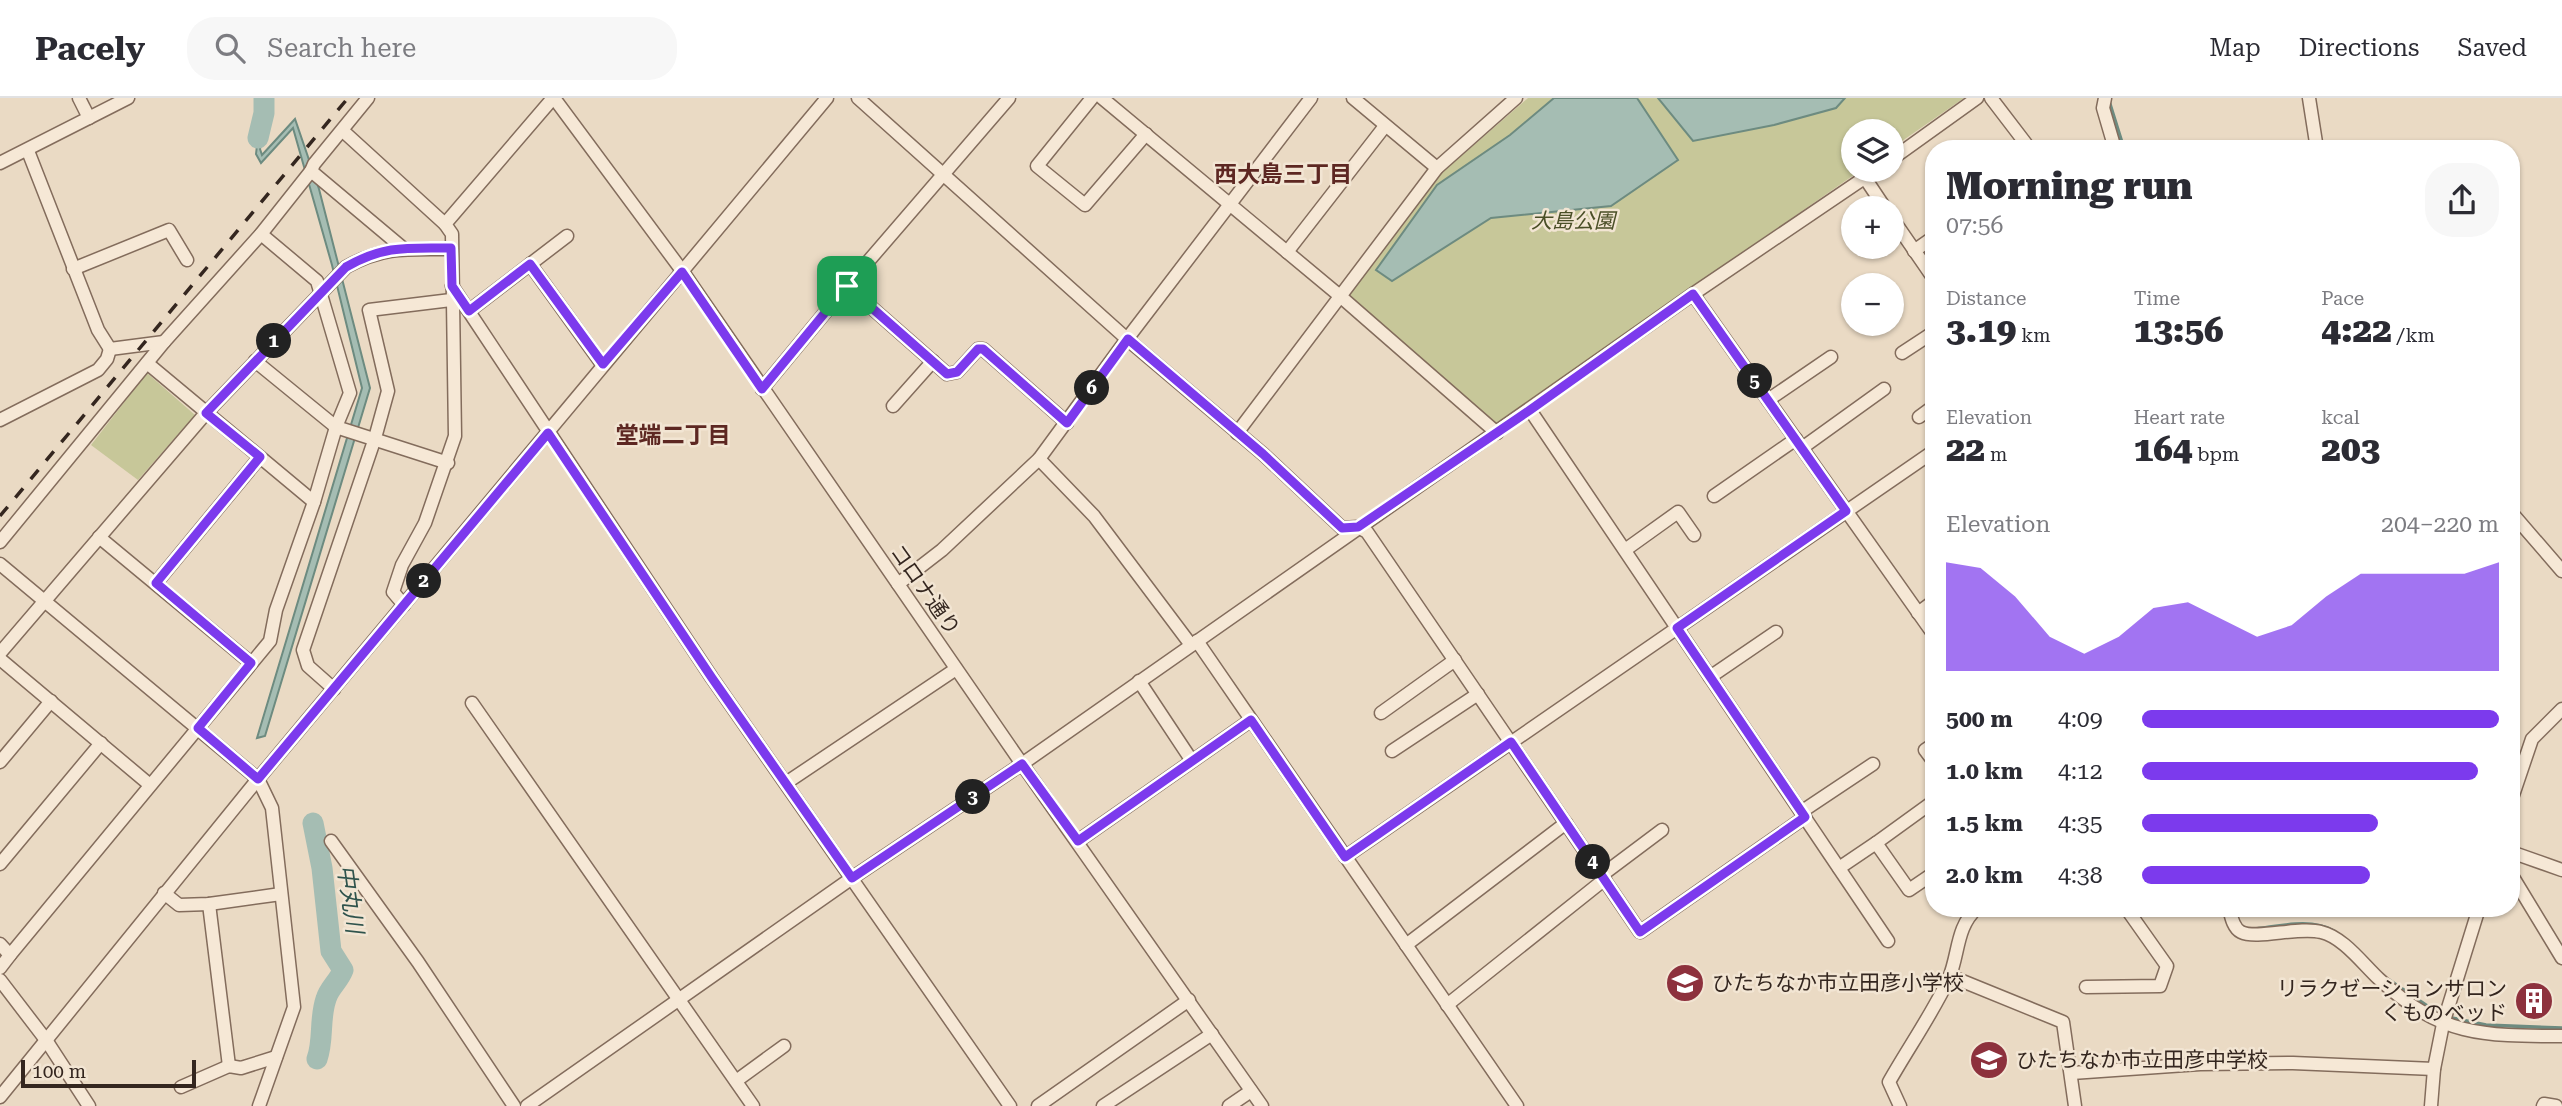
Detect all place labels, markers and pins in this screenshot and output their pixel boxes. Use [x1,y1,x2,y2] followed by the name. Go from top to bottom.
[817,256,877,316] pin
[256,324,292,358] pin: 1
[1738,364,1772,398] pin: 5
[1074,370,1110,406] pin: 6
[406,564,442,598] pin: 2
[956,780,990,814] pin: 3
[1576,844,1610,880] pin: 4
[1664,962,1706,1004] school or university icon: ひたちなか市立田彦小学校
[1712,971,1964,995] place label: ひたちなか市立田彦小学校
[2276,977,2507,1025] place label: リラクゼーションサロン くものベッド
[2513,980,2555,1022] building icon: リラクゼーションサロン くものベッド
[1968,1039,2010,1081] school or university icon: ひたちなか市立田彦中学校
[2016,1048,2268,1072] place label: ひたちなか市立田彦中学校

